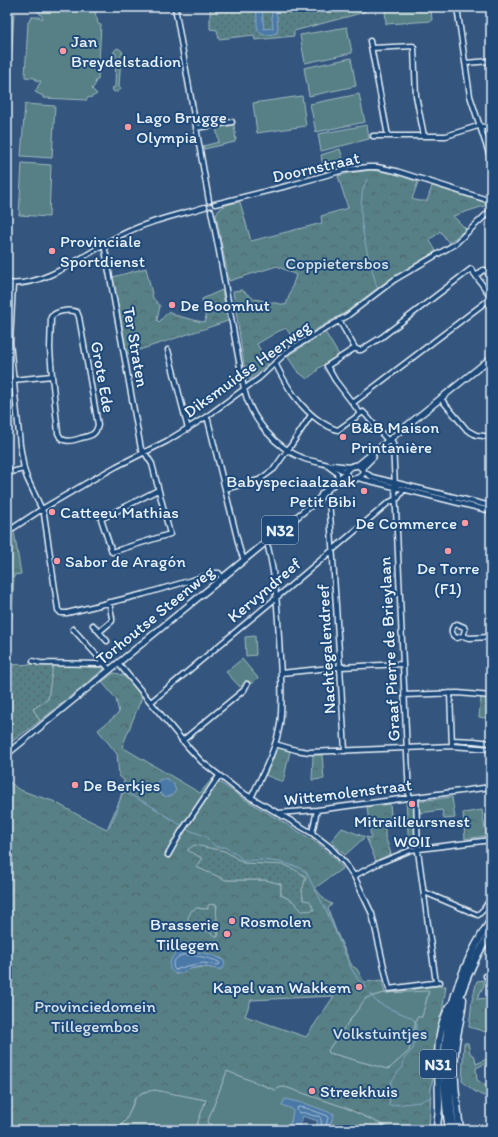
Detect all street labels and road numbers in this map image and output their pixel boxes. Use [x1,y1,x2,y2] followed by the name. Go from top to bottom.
[270,147,362,187] street label: Doornstraat
[119,305,153,389] street label: Ter Straten
[180,316,315,422] street label: Diksmuidse Heerweg
[87,340,119,414] street label: Grote Ede
[262,516,298,544] road number: N32
[223,553,305,626] street label: Kervyndreef
[374,556,404,742] street label: Graaf Pierre de Brieylaan
[92,561,218,669] street label: Torhoutse Steenweg
[313,583,339,714] street label: Nachtegalendreef
[283,774,413,810] street label: Wittemolenstraat
[420,1050,456,1078] road number: N31

